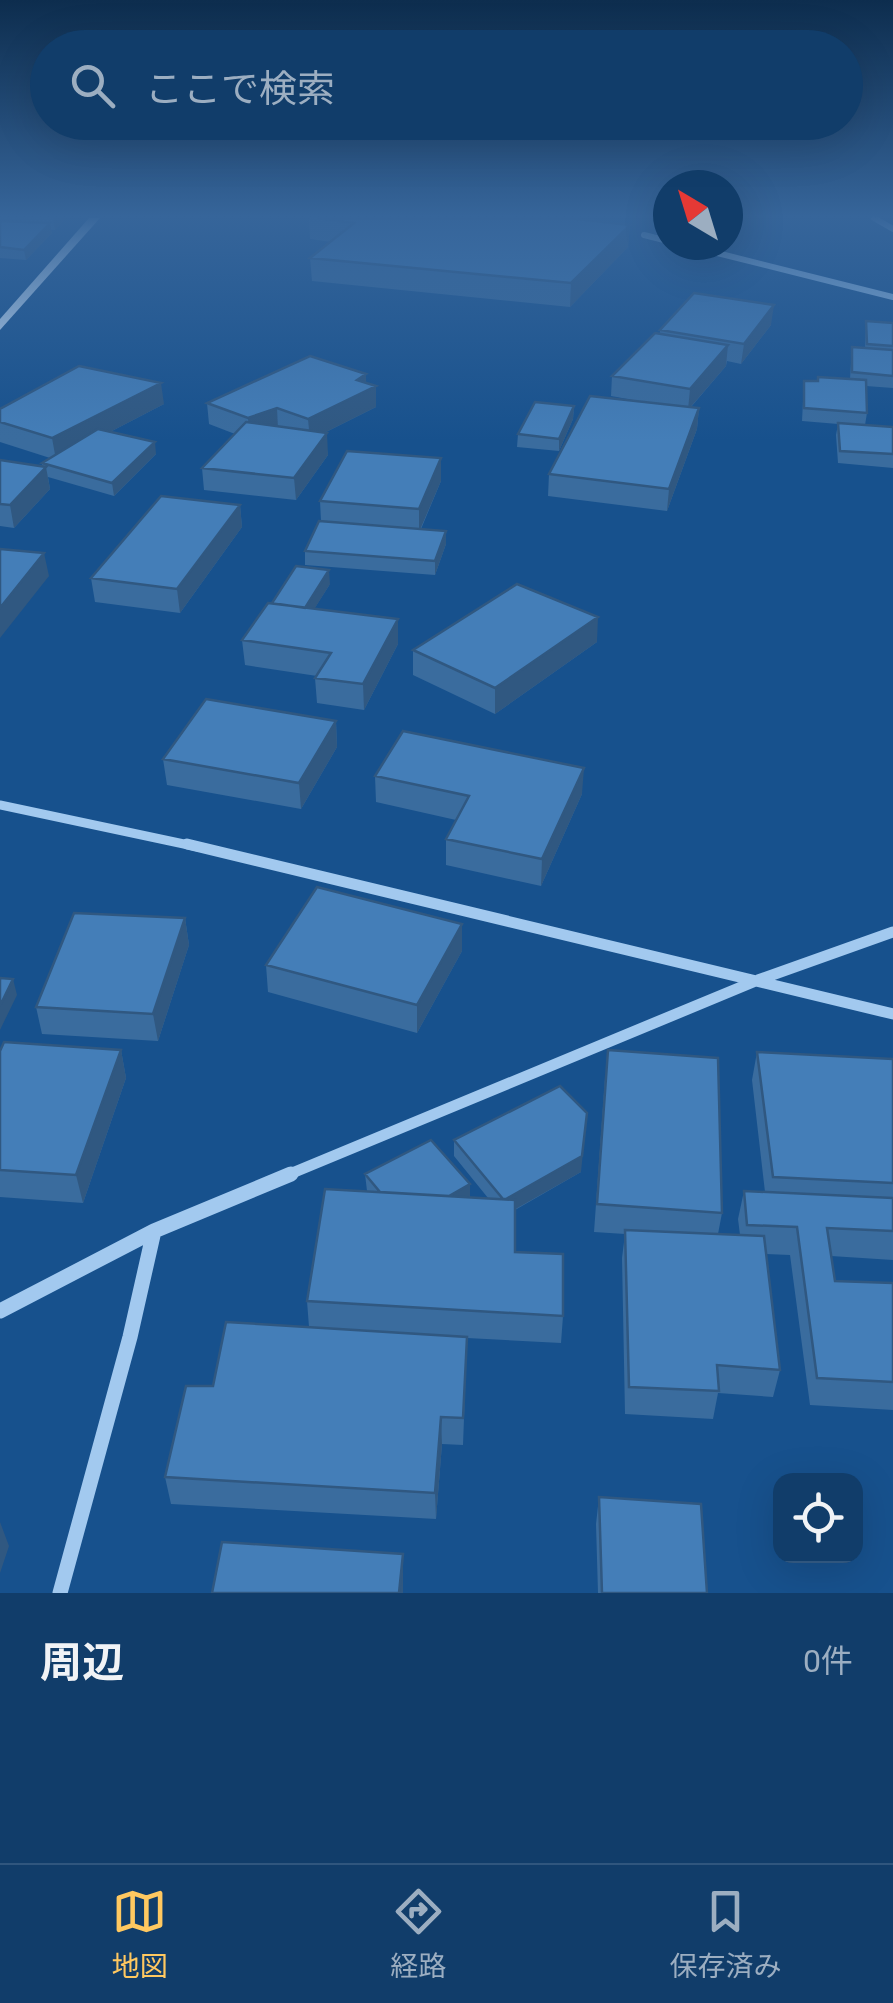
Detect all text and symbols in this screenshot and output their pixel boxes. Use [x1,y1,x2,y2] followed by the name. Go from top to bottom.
[30,30,863,140] search box
[65,58,120,113] icon: search
[145,67,335,111] text: ここで検索
[653,170,743,260] north arrow
[773,1473,863,1563] map controls
[773,1473,863,1563] button: locate
[40,1638,124,1687] text: 周辺
[803,1642,853,1680] text: 0件
[111,1884,168,1984] tab: 地図
[390,1884,447,1984] tab: 経路
[669,1884,782,1984] tab: 保存済み

